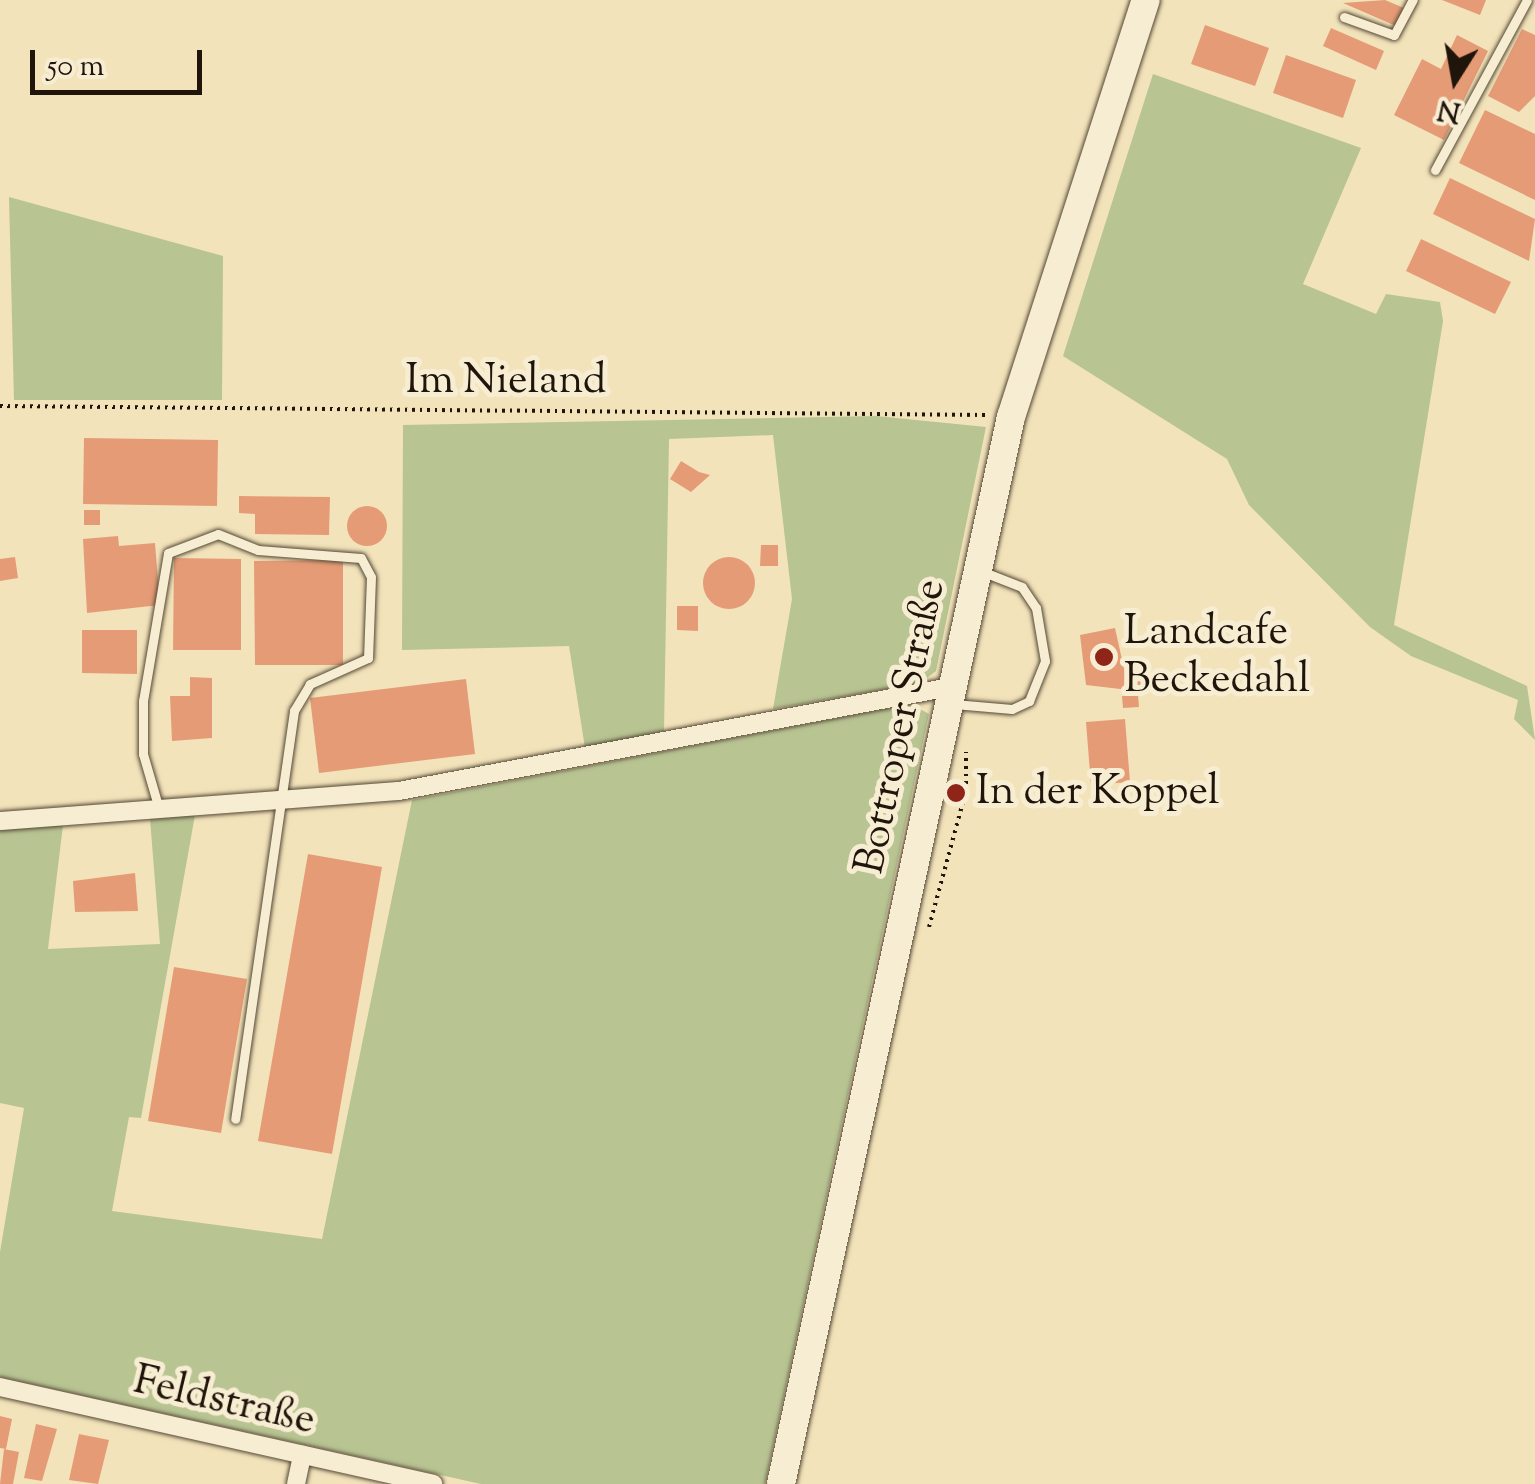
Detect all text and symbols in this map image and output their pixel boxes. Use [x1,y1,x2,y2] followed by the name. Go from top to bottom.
[35,30,208,92] scale bar
[1405,30,1505,130] north arrow
[47,46,104,89] text: 50 m
[1434,88,1464,131] text: N
[405,357,607,407] street label: Im Nieland
[846,575,958,879] street label: Bottroper Straße
[1124,608,1310,706] place label: Landcafe Beckedahl
[1093,646,1115,668] marker: Landcafe Beckedahl
[976,768,1220,818] place label: In der Koppel
[945,782,967,804] marker: In der Koppel
[128,1357,320,1447] street label: Feldstraße

